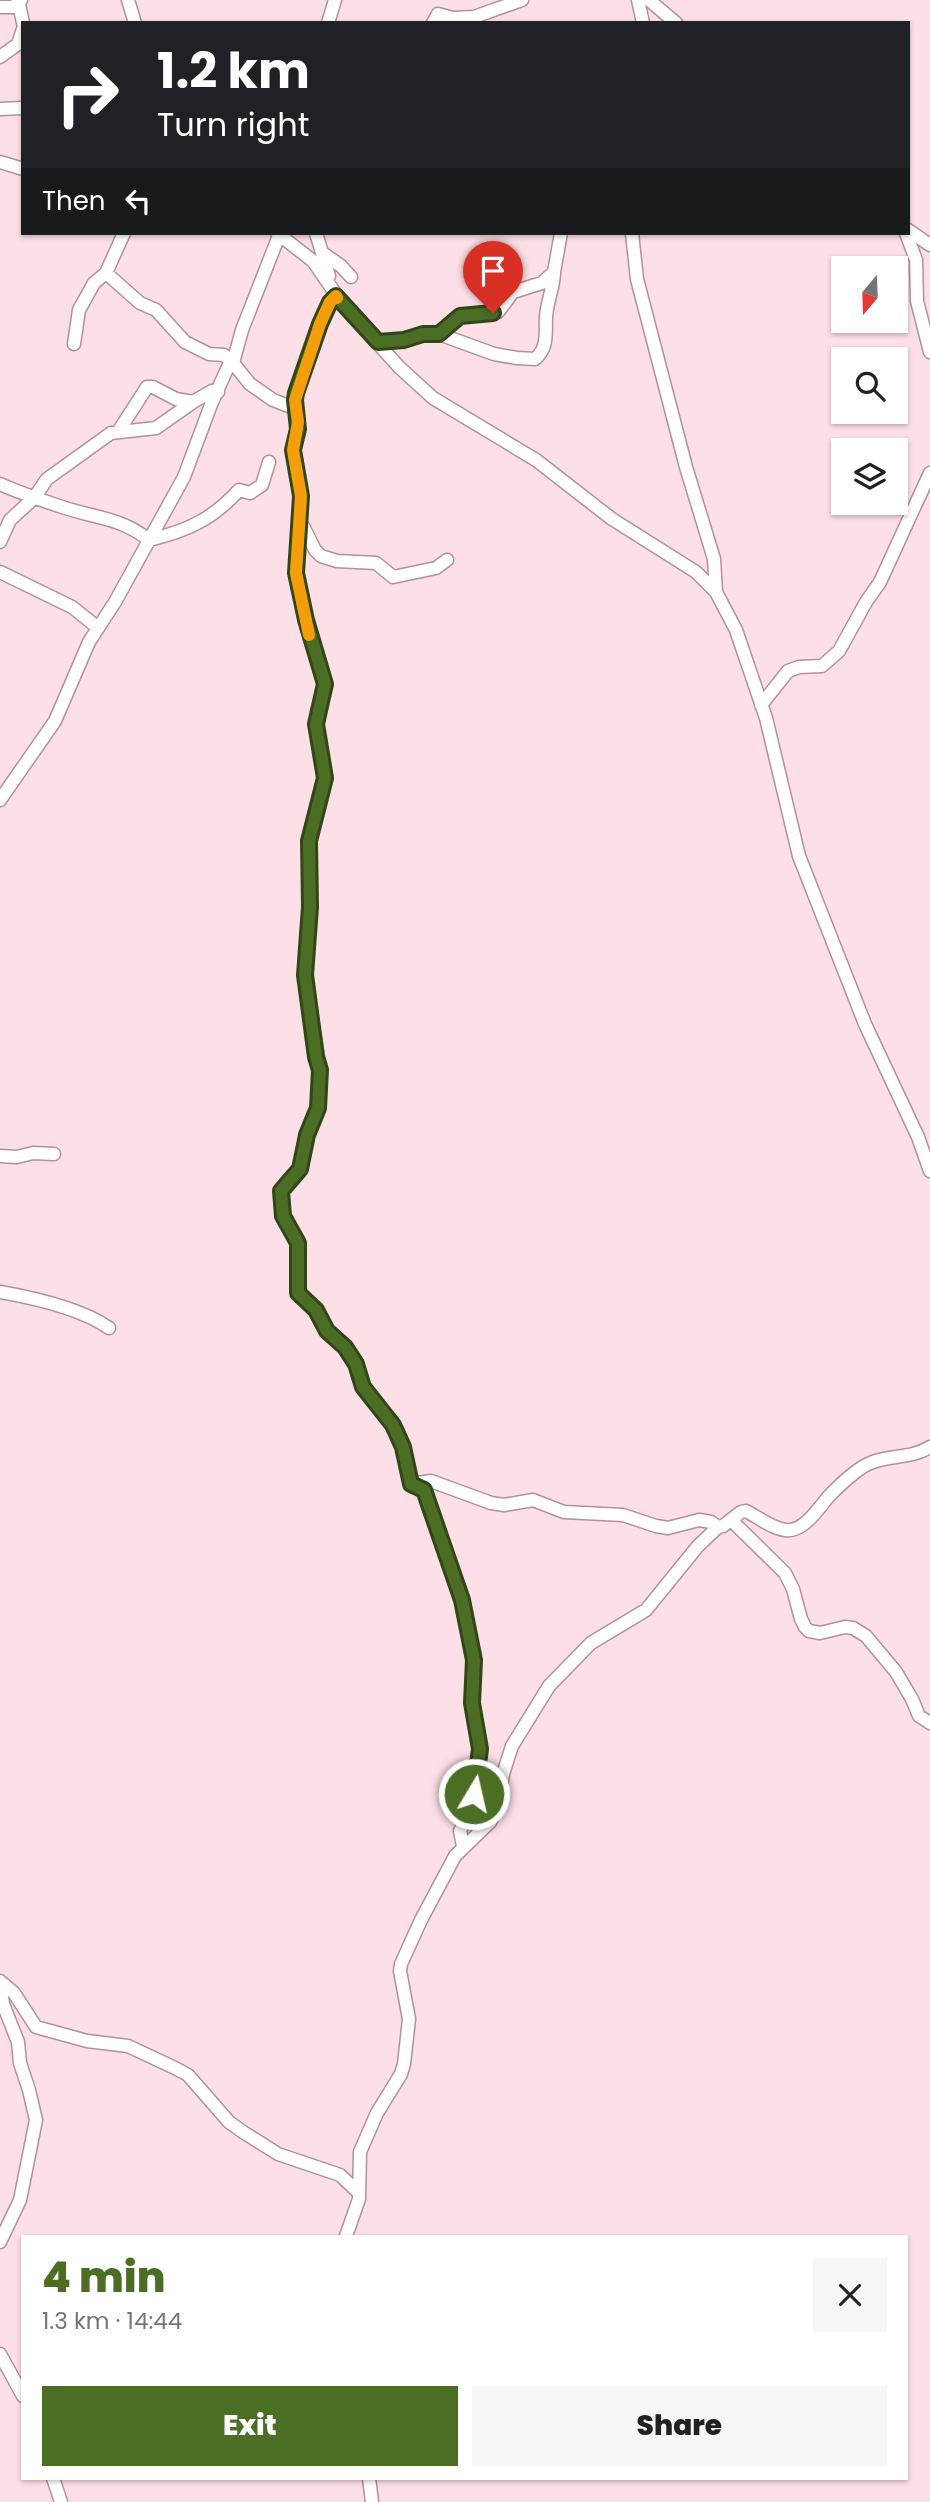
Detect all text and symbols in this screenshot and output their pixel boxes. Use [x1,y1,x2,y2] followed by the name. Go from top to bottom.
[157,37,310,105] text: 1.2 km
[42,49,133,140] icon: right
[157,102,309,147] text: Turn right
[119,182,157,220] icon: left
[42,183,105,219] text: Then
[463,241,523,313] pin
[474,252,512,290] icon: arrive
[831,256,908,332] north arrow
[831,256,908,515] map controls
[831,347,908,424] button: search
[831,438,908,515] button: layers
[437,1757,511,1831] position arrow
[42,2248,166,2307] text: 4 min
[813,2258,887,2332] button: close
[42,2305,182,2337] text: 1.3 km · 14:44
[42,2386,458,2466] button: Exit
[472,2386,887,2466] button: Share

